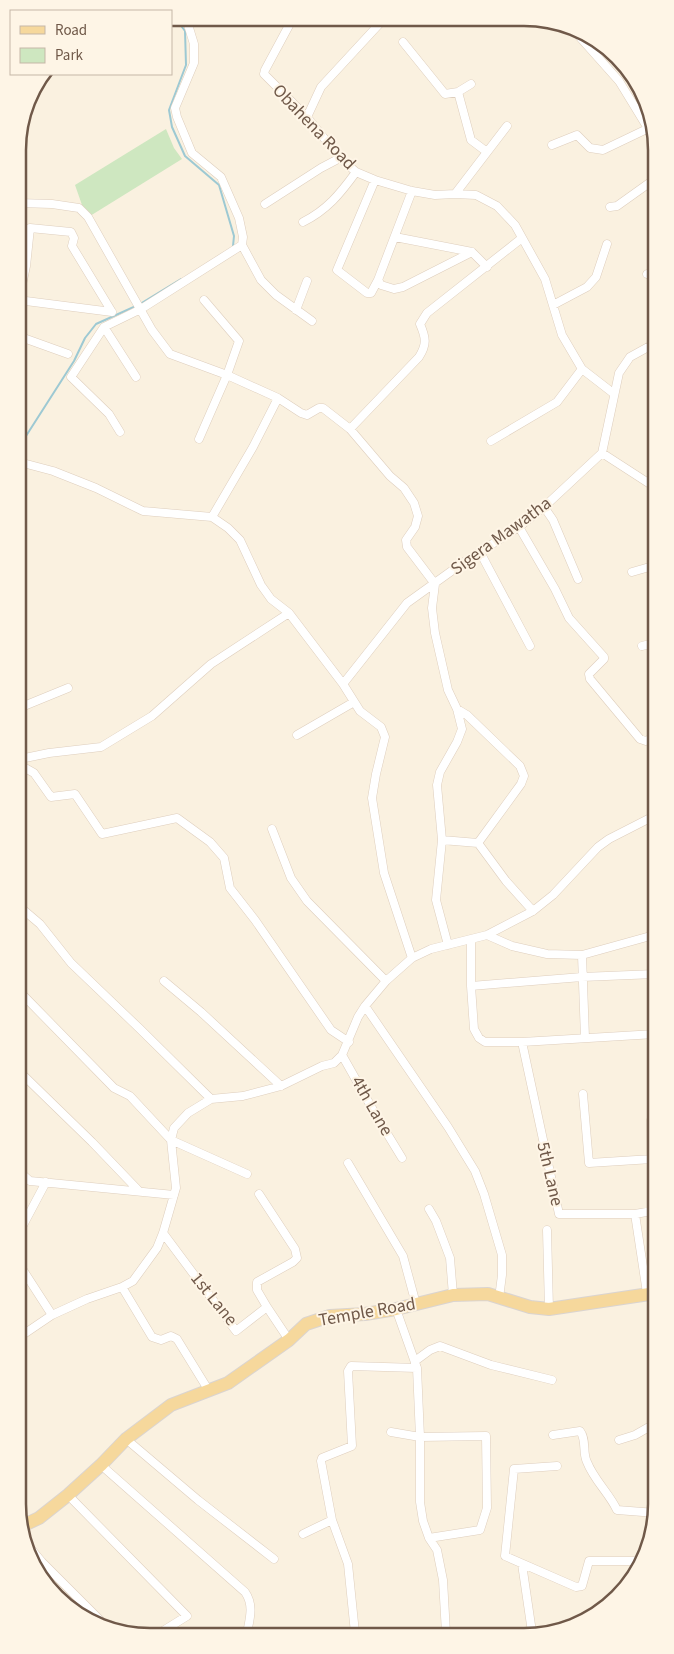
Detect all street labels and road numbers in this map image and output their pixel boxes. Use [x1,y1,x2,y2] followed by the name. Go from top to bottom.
[267,79,361,175] street label: Obahena Road
[446,491,556,581] street label: Sigera Mawatha
[345,1072,399,1140] street label: 4th Lane
[531,1140,570,1209] street label: 5th Lane
[185,1267,243,1331] street label: 1st Lane
[317,1291,417,1333] street label: Temple Road

